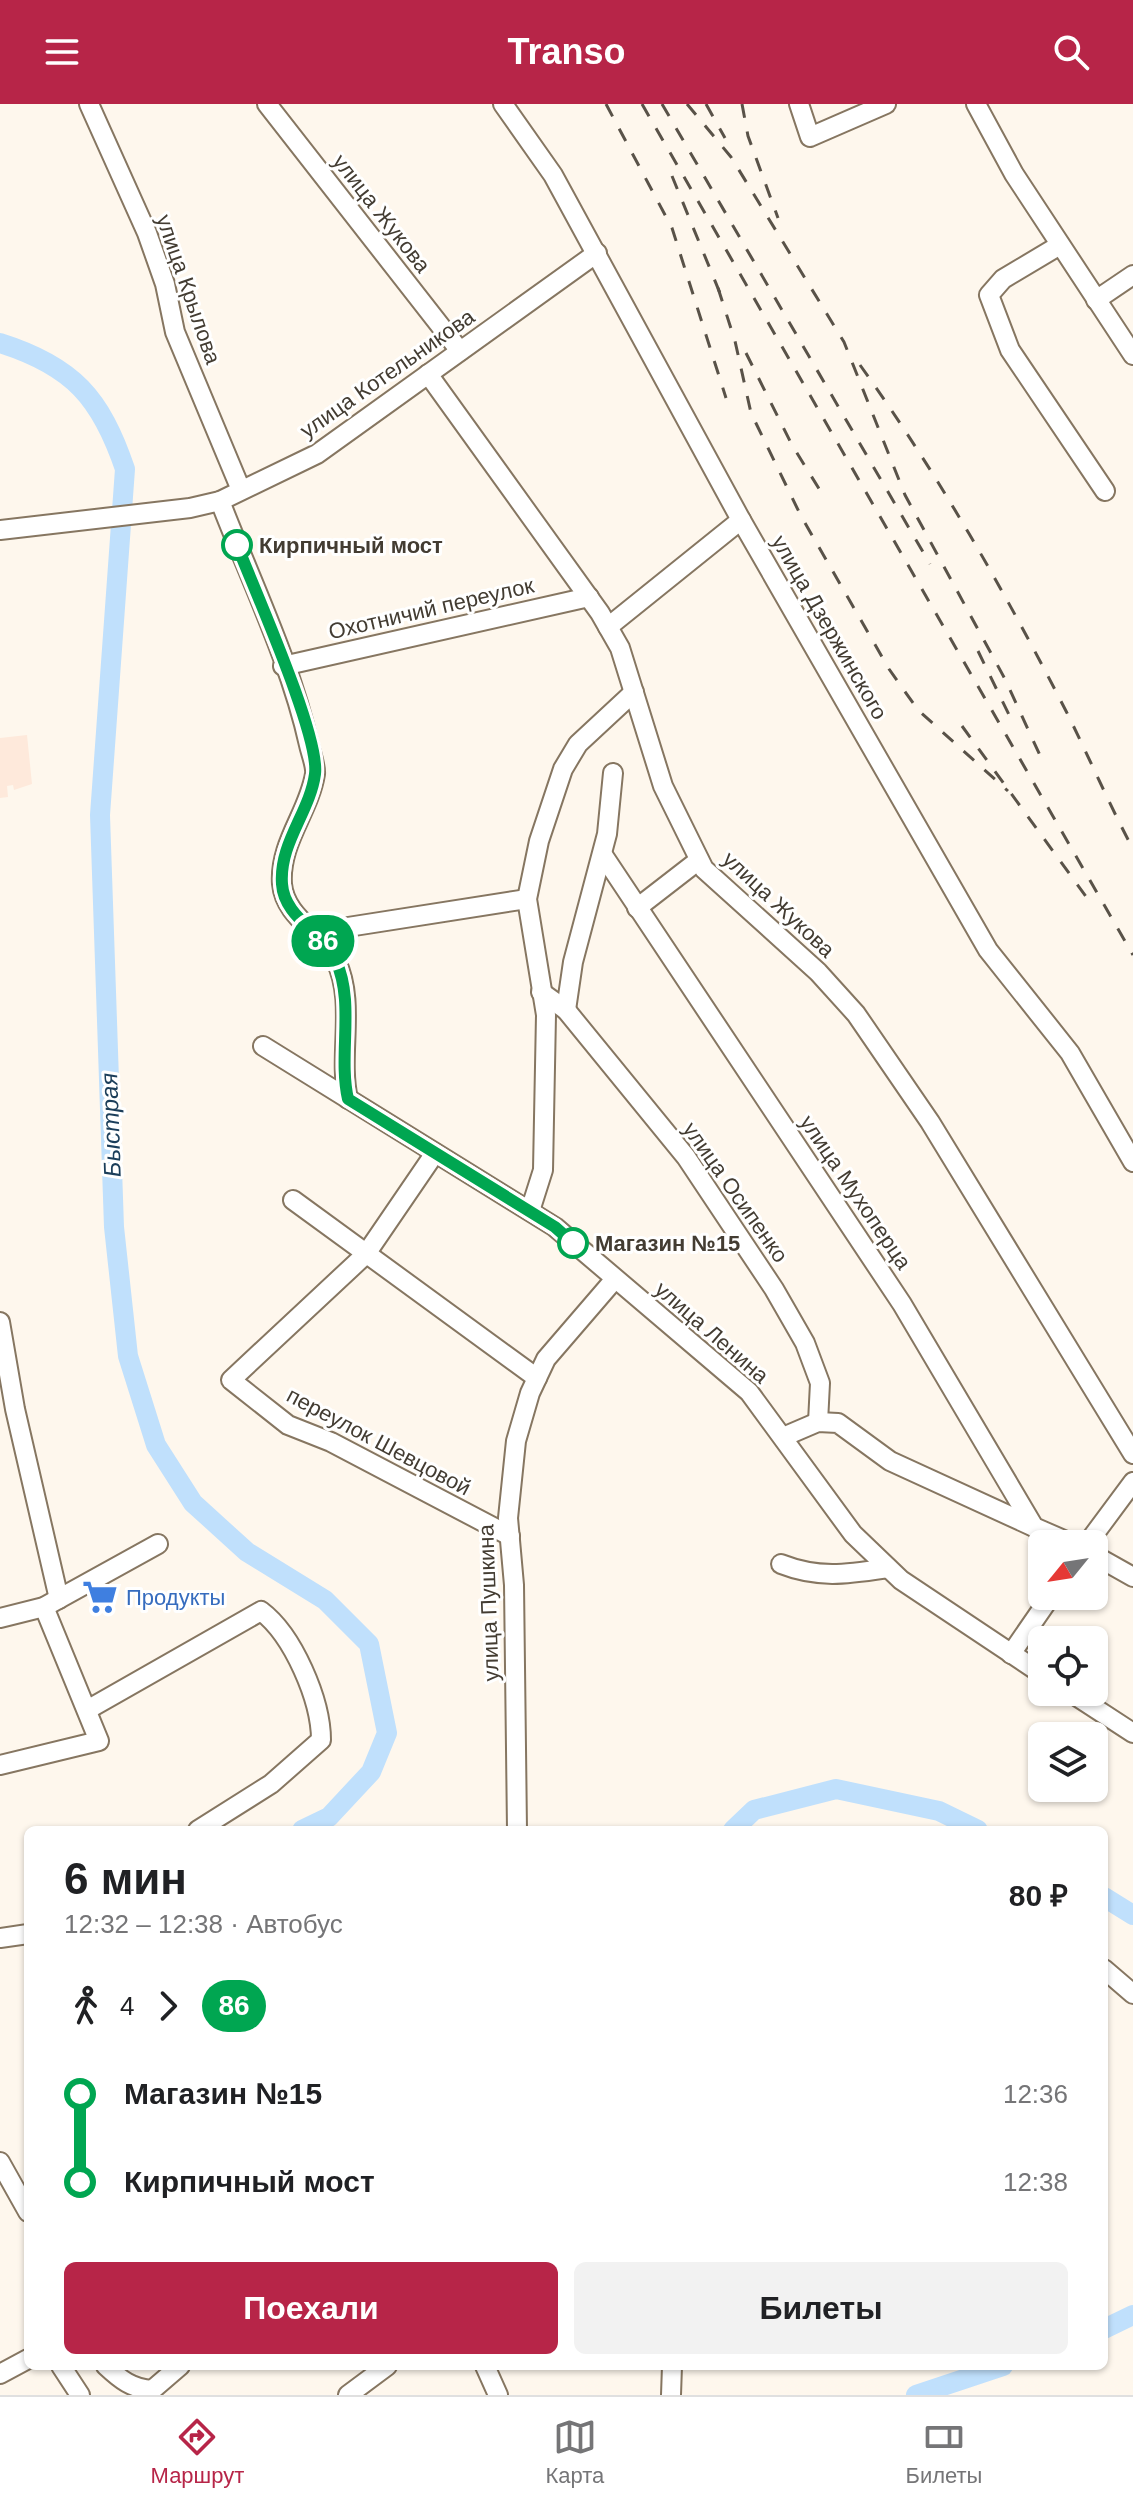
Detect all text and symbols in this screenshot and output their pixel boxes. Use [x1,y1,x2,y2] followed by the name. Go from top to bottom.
[40,30,84,74] icon: menu
[1049,30,1093,74] icon: search
[507,31,626,72] text: Transo
[328,149,436,278] street label: улица Жукова
[151,211,226,368] street label: улица Крылова
[295,303,480,443] street label: улица Котельникова
[222,530,252,560] marker: Кирпичный мост
[767,531,893,724] street label: улица Дзержинского
[259,533,443,558] place label: Кирпичный мост
[326,573,537,644] street label: Охотничий переулок
[718,846,840,963] street label: улица Жукова
[287,915,359,967] line badge: 86
[307,925,339,956] text: 86
[95,1072,126,1178] water label: Быстрая
[795,1111,917,1275] street label: улица Мухоперца
[678,1117,793,1267] street label: улица Осипенко
[558,1228,588,1258] marker: Магазин №15
[595,1231,740,1256] place label: Магазин №15
[650,1276,774,1389] street label: улица Ленина
[283,1382,475,1501] street label: переулок Шевцовой
[473,1523,504,1682] street label: улица Пушкина
[1028,1530,1108,1610] north arrow
[1028,1530,1108,1802] map controls
[81,1578,119,1616] supermarket icon: Продукты
[126,1585,225,1610] place label: Продукты
[1028,1626,1108,1706] button: locate
[1028,1722,1108,1802] button: layers
[64,1854,187,1903] text: 6 мин
[1009,1879,1068,1912] text: 80 ₽
[64,1909,343,1939] text: 12:32 – 12:38 · Автобус
[64,1984,108,2028] icon: walk
[146,1984,190,2028] icon: forward
[218,1990,250,2021] text: 86
[120,1991,134,2021] text: 4
[124,2077,322,2110] text: Магазин №15
[1003,2079,1068,2109] text: 12:36
[124,2165,375,2198] text: Кирпичный мост
[1003,2167,1068,2197] text: 12:38
[64,2262,558,2354] button: Поехали
[574,2262,1068,2354] button: Билеты
[151,2415,244,2489] tab: Маршрут
[545,2415,604,2489] tab: Карта
[905,2415,982,2489] tab: Билеты

